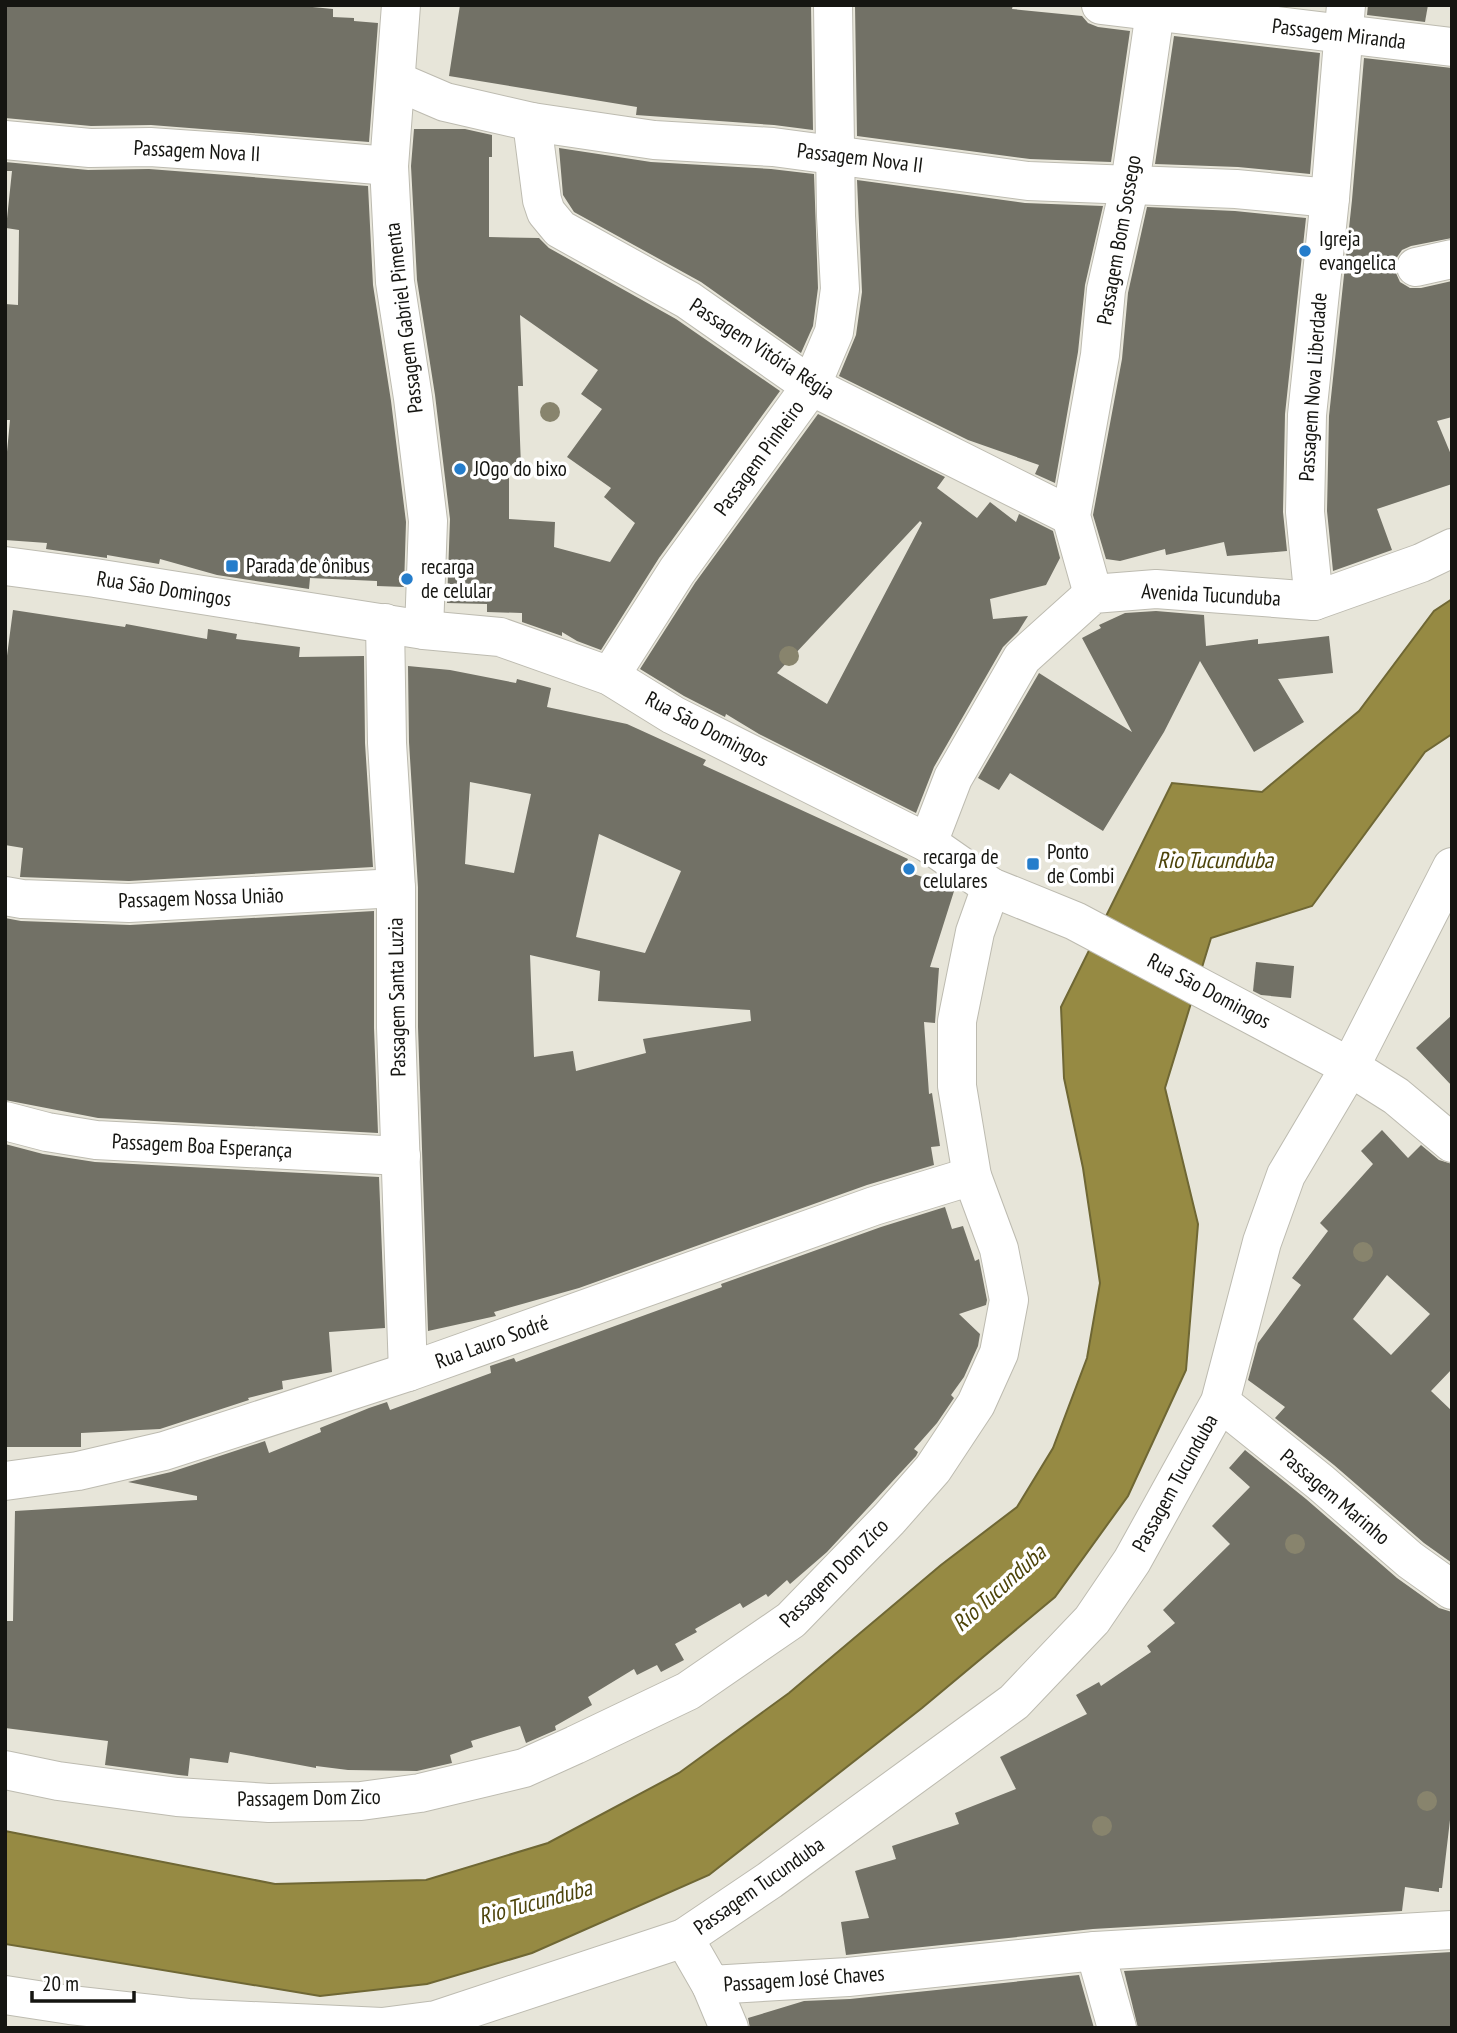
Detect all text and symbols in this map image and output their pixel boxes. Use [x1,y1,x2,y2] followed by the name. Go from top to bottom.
[1271,12,1407,55] street label: Passagem Miranda
[133,134,261,167] street label: Passagem Nova II
[796,136,925,179] street label: Passagem Nova II
[1090,153,1147,327] street label: Passagem Bom Sossego
[378,221,429,415] street label: Passagem Gabriel Pimenta
[1319,225,1396,276] place label: Igreja evangelica
[1297,243,1313,259] marker: Igreja evangelica
[685,292,840,405] street label: Passagem Vitória Régia
[1292,292,1333,482] street label: Passagem Nova Liberdade
[708,395,810,521] street label: Passagem Pinheiro
[473,455,567,482] place label: JOgo do bixo
[452,461,468,477] marker: JOgo do bixo
[246,552,370,579] place label: Parada de ônibus
[421,553,492,604] place label: recarga de celular
[224,558,240,574] marker: Parada de ônibus
[95,565,233,612] street label: Rua São Domingos
[399,571,415,587] marker: recarga de celular
[1141,577,1281,612] street label: Avenida Tucunduba
[641,685,774,772] street label: Rua São Domingos
[1047,838,1115,889] place label: Ponto de Combi
[923,843,999,894] place label: recarga de celulares
[1157,845,1275,874] water label: Rio Tucunduba
[1025,856,1041,872] marker: Ponto de Combi
[901,861,917,877] marker: recarga de celulares
[118,881,284,914] street label: Passagem Nossa União
[382,917,411,1077] street label: Passagem Santa Luzia
[1143,947,1276,1034] street label: Rua São Domingos
[111,1127,293,1164] street label: Passagem Boa Esperança
[431,1309,552,1375] street label: Rua Lauro Sodré
[1126,1409,1224,1556] street label: Passagem Tucunduba
[1275,1443,1396,1550] street label: Passagem Marinho
[773,1512,894,1633] street label: Passagem Dom Zico
[946,1537,1053,1637] water label: Rio Tucunduba
[237,1783,381,1812] street label: Passagem Dom Zico
[688,1831,829,1941] street label: Passagem Tucunduba
[475,1872,596,1931] water label: Rio Tucunduba
[723,1959,885,1998] street label: Passagem José Chaves
[32,1960,133,2004] scale bar
[42,1970,79,1997] text: 20 m

